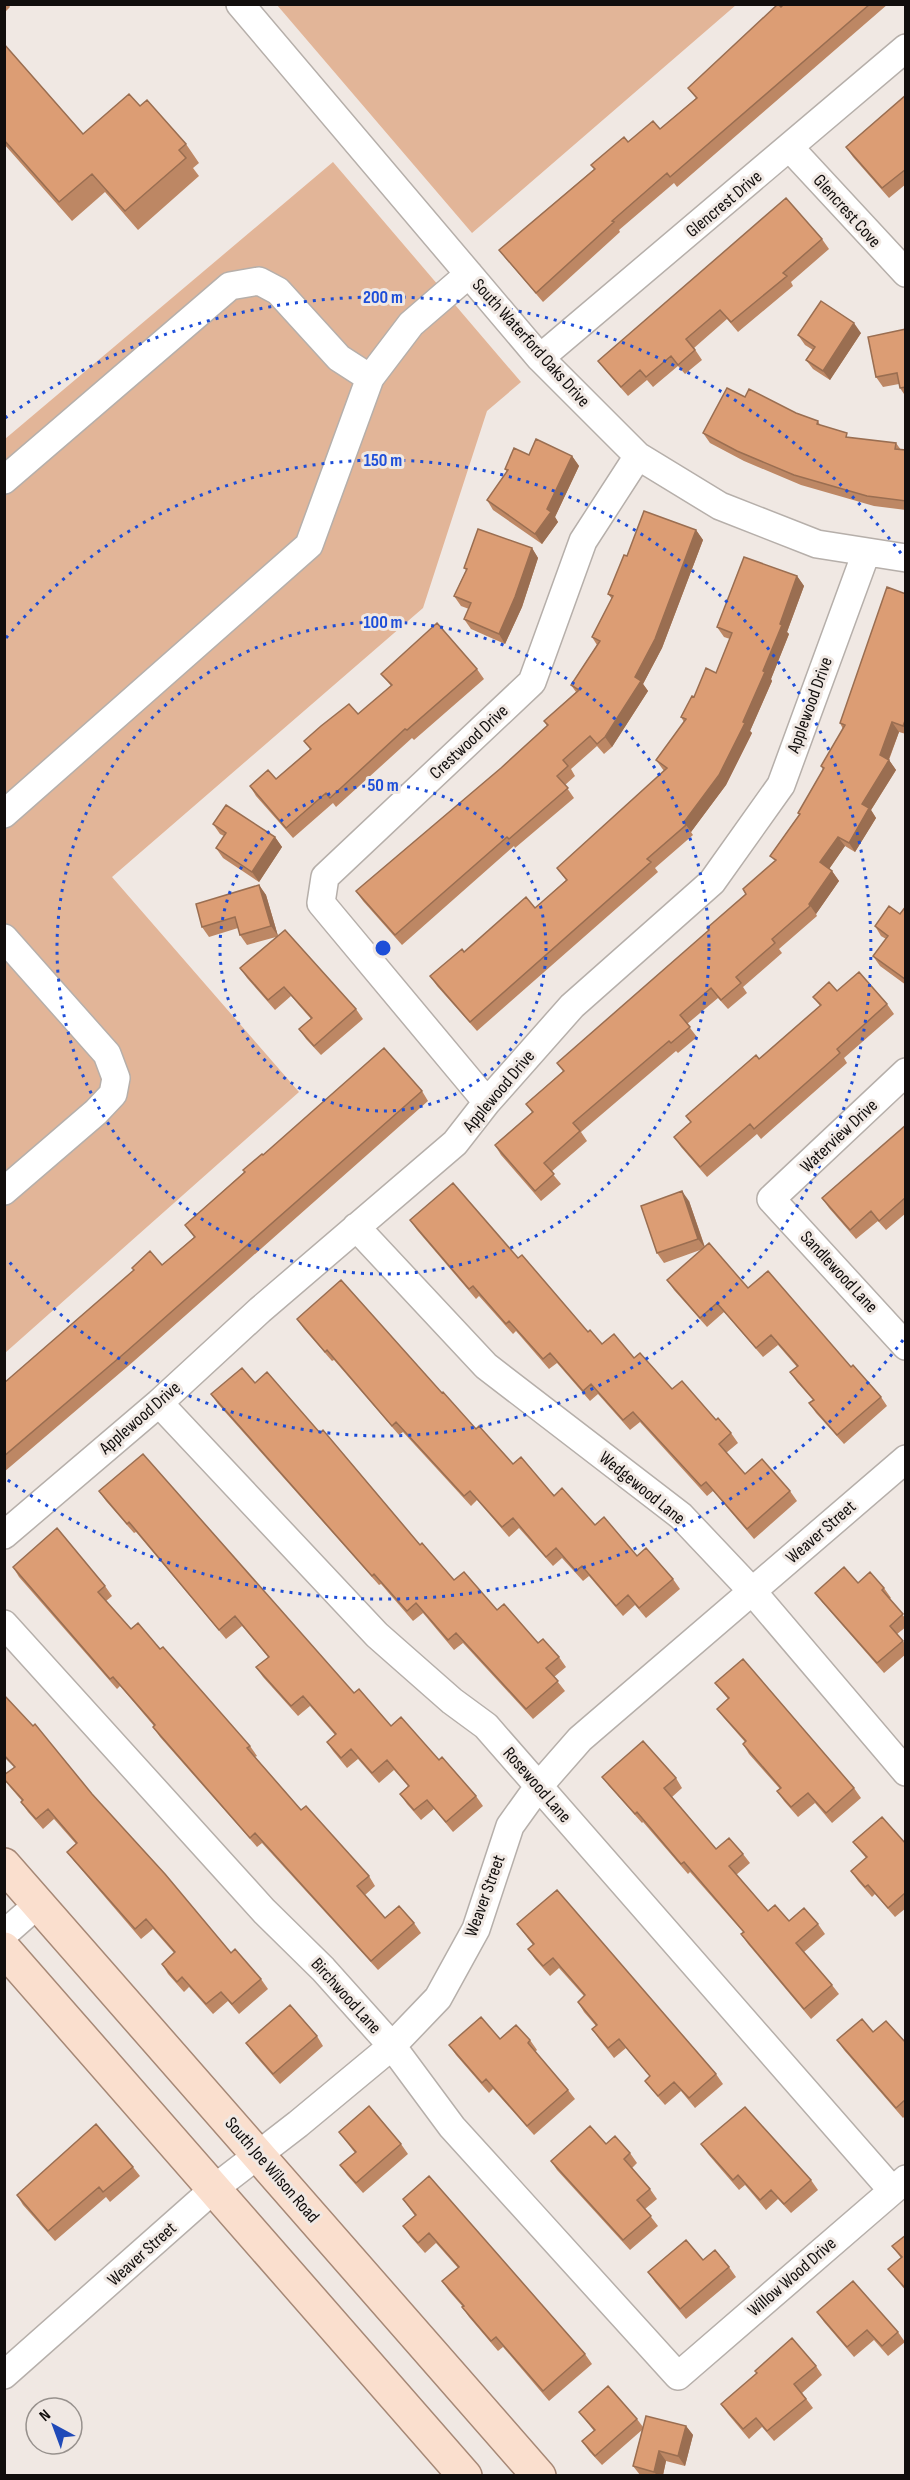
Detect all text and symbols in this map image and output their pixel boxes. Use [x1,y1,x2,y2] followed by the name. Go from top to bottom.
[682,166,766,242] street label: Glencrest Drive
[809,170,885,252] street label: Glencrest Cove
[468,275,594,411] street label: South Waterford Oaks Drive
[363,287,403,308] text: 200 m
[364,450,402,471] text: 150 m
[364,612,403,633] text: 100 m
[783,654,837,757] street label: Applewood Drive
[425,700,513,784] street label: Crestwood Drive
[367,775,399,796] text: 50 m
[373,938,393,958] centre of rings
[458,1046,539,1137] street label: Applewood Drive
[796,1095,882,1177] street label: Waterview Drive
[796,1227,882,1317] street label: Sandlewood Lane
[95,1377,185,1459] street label: Applewood Drive
[595,1447,689,1529] street label: Wedgewood Lane
[782,1496,861,1568] street label: Weaver Street
[499,1743,575,1827] street label: Rosewood Lane
[461,1852,510,1940] street label: Weaver Street
[306,1954,386,2038] street label: Birchwood Lane
[220,2113,324,2227] street label: South Joe Wilson Road
[103,2217,181,2290] street label: Weaver Street
[743,2233,841,2321] street label: Willow Wood Drive
[24,2396,84,2456] north arrow
[36,2406,55,2426] text: N

